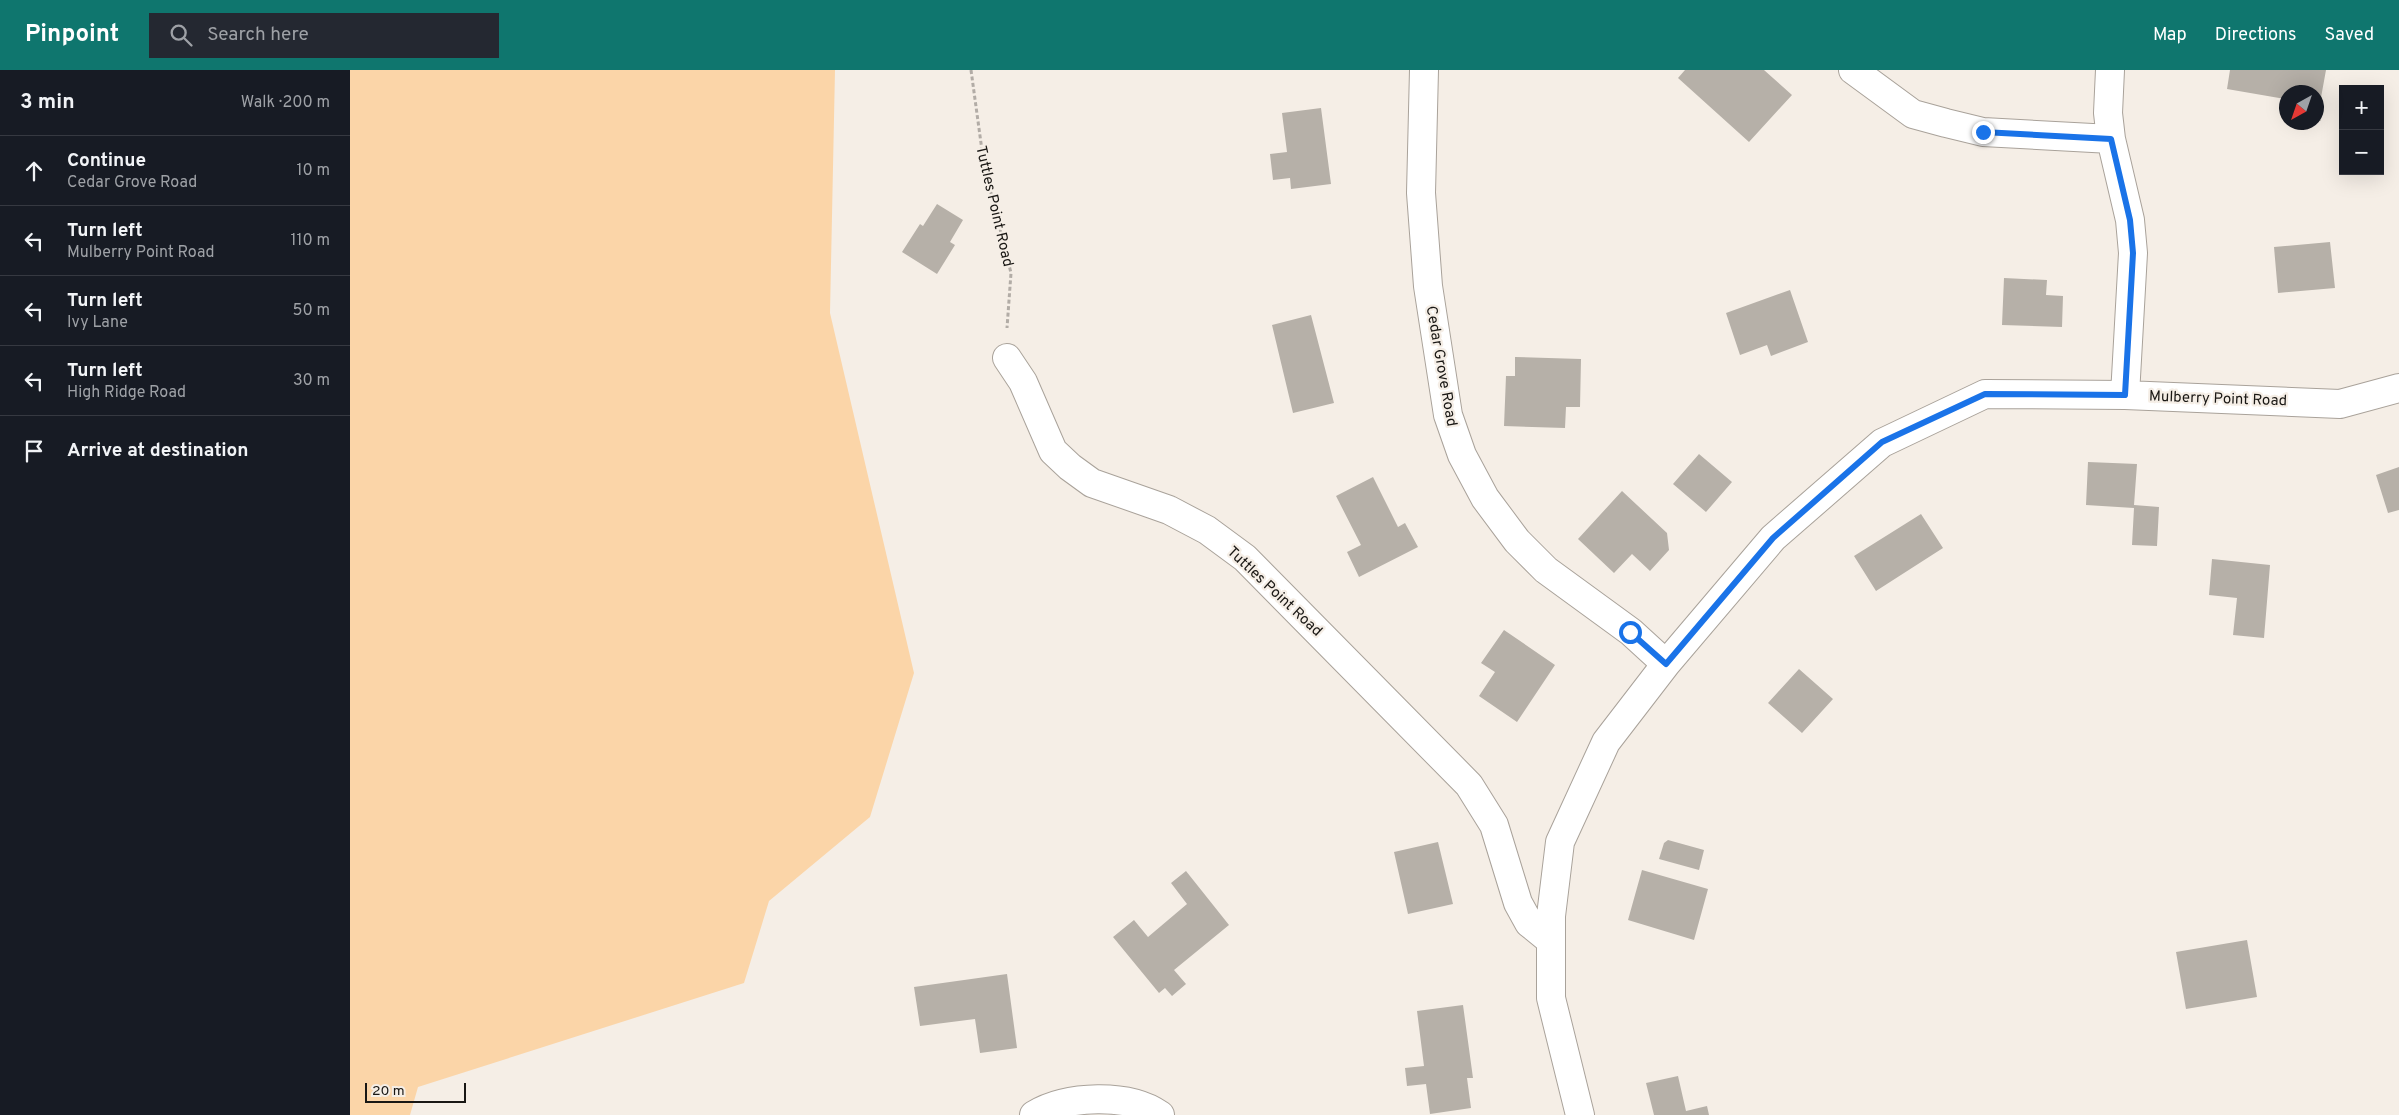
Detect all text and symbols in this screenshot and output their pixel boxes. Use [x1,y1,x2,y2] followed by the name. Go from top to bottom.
[149,13,499,58] search box
[25,20,119,50] text: Pinpoint
[167,21,195,49] icon: search
[207,23,309,47] text: Search here
[2153,24,2187,47] text: Map
[2215,24,2297,47] text: Directions
[2325,24,2374,47] text: Saved
[2279,85,2324,130] north arrow
[2339,85,2384,175] map controls
[2339,85,2384,130] button: +
[20,89,75,116] text: 3 min
[241,93,330,113] text: Walk · 200 m
[1972,121,1995,144] route end
[2339,130,2384,175] button: −
[970,144,1017,269] street label: Tuttles Point Road
[67,149,146,173] text: Continue
[20,157,48,185] icon: ahead
[296,161,330,181] text: 10 m
[67,173,197,193] text: Cedar Grove Road
[67,219,143,243] text: Turn left
[20,227,48,255] icon: left
[290,231,330,251] text: 110 m
[67,243,215,263] text: Mulberry Point Road
[67,289,143,313] text: Turn left
[20,297,48,325] icon: left
[293,301,330,321] text: 50 m
[1421,305,1460,428] street label: Cedar Grove Road
[67,313,128,333] text: Ivy Lane
[67,359,143,383] text: Turn left
[20,367,48,395] icon: left
[293,371,330,391] text: 30 m
[67,383,186,403] text: High Ridge Road
[2148,388,2287,411] street label: Mulberry Point Road
[20,437,48,465] icon: arrive
[67,439,248,463] text: Arrive at destination
[1222,543,1326,641] street label: Tuttles Point Road
[1619,621,1642,644] route start
[365,1080,466,1103] scale bar
[372,1083,405,1100] text: 20 m

